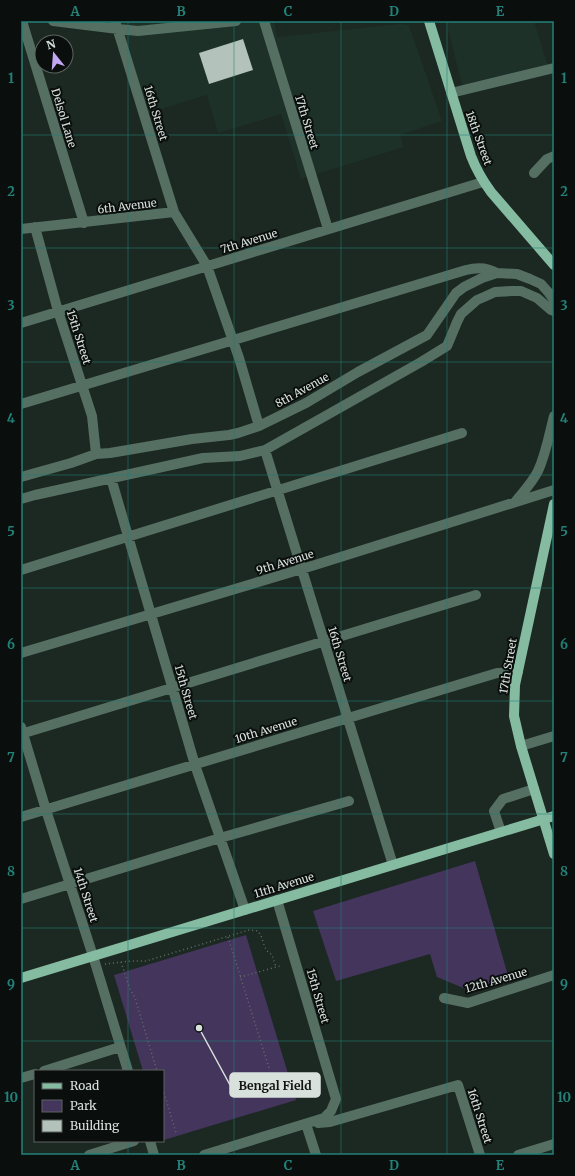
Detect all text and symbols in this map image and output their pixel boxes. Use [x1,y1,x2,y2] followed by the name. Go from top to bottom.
[69,3,80,20] text: A
[176,3,186,20] text: B
[284,3,293,20] text: C
[389,3,399,20] text: D
[496,3,505,20] text: E
[34,34,74,74] north arrow
[45,36,58,52] text: N
[8,70,14,87] text: 1
[561,70,567,87] text: 1
[141,84,171,143] street label: 16th Street
[48,87,80,150] street label: Delsol Lane
[292,93,322,152] street label: 17th Street
[463,109,496,168] street label: 18th Street
[7,183,15,200] text: 2
[560,183,568,200] text: 2
[97,195,158,217] street label: 6th Avenue
[219,226,279,256] street label: 7th Avenue
[7,297,15,314] text: 3
[560,297,568,314] text: 3
[64,308,95,367] street label: 15th Street
[273,369,332,410] street label: 8th Avenue
[7,410,16,427] text: 4
[560,410,569,427] text: 4
[7,523,15,540] text: 5
[560,523,568,540] text: 5
[255,547,316,577] street label: 9th Avenue
[325,625,355,684] street label: 16th Street
[7,636,15,653] text: 6
[560,636,568,653] text: 6
[496,637,520,695] street label: 17th Street
[172,663,201,722] street label: 15th Street
[233,714,299,746] street label: 10th Avenue
[7,749,15,766] text: 7
[560,749,568,766] text: 7
[7,863,15,880] text: 8
[560,863,568,880] text: 8
[71,866,102,925] street label: 14th Street
[252,869,316,901] street label: 11th Avenue
[463,964,529,996] street label: 12th Avenue
[304,967,333,1026] street label: 15th Street
[7,976,15,993] text: 9
[560,976,568,993] text: 9
[34,1070,164,1142] legend
[230,1073,320,1097] callout: Bengal Field
[70,1078,99,1093] text: Road
[238,1078,312,1093] text: Bengal Field
[465,1087,496,1146] street label: 16th Street
[4,1089,18,1106] text: 10
[557,1089,571,1106] text: 10
[70,1098,97,1113] text: Park
[70,1118,120,1133] text: Building
[69,1157,80,1174] text: A
[176,1157,186,1174] text: B
[284,1157,293,1174] text: C
[389,1157,399,1174] text: D
[496,1157,505,1174] text: E

